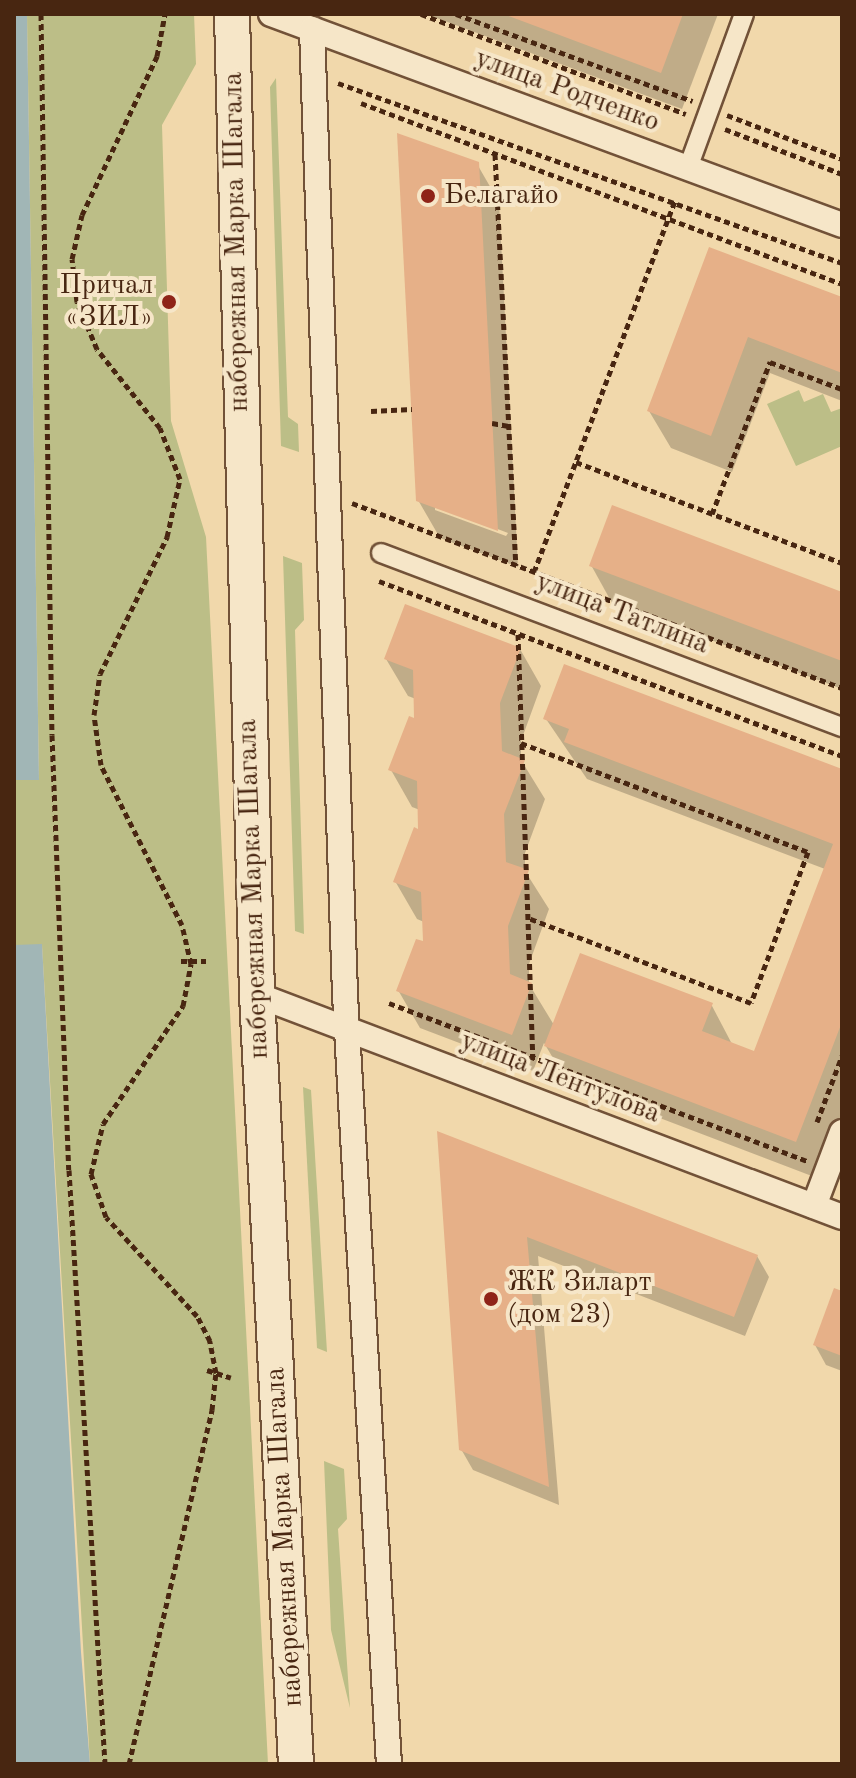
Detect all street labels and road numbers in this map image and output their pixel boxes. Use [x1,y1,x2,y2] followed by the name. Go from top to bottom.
[470,42,664,140] street label: улица Родченко
[217,72,257,412] street label: набережная Марка Шагала
[531,566,713,662] street label: улица Татлина
[231,718,277,1060] street label: набережная Марка Шагала
[455,1024,665,1132] street label: улица Лентулова
[259,1366,311,1708] street label: набережная Марка Шагала

